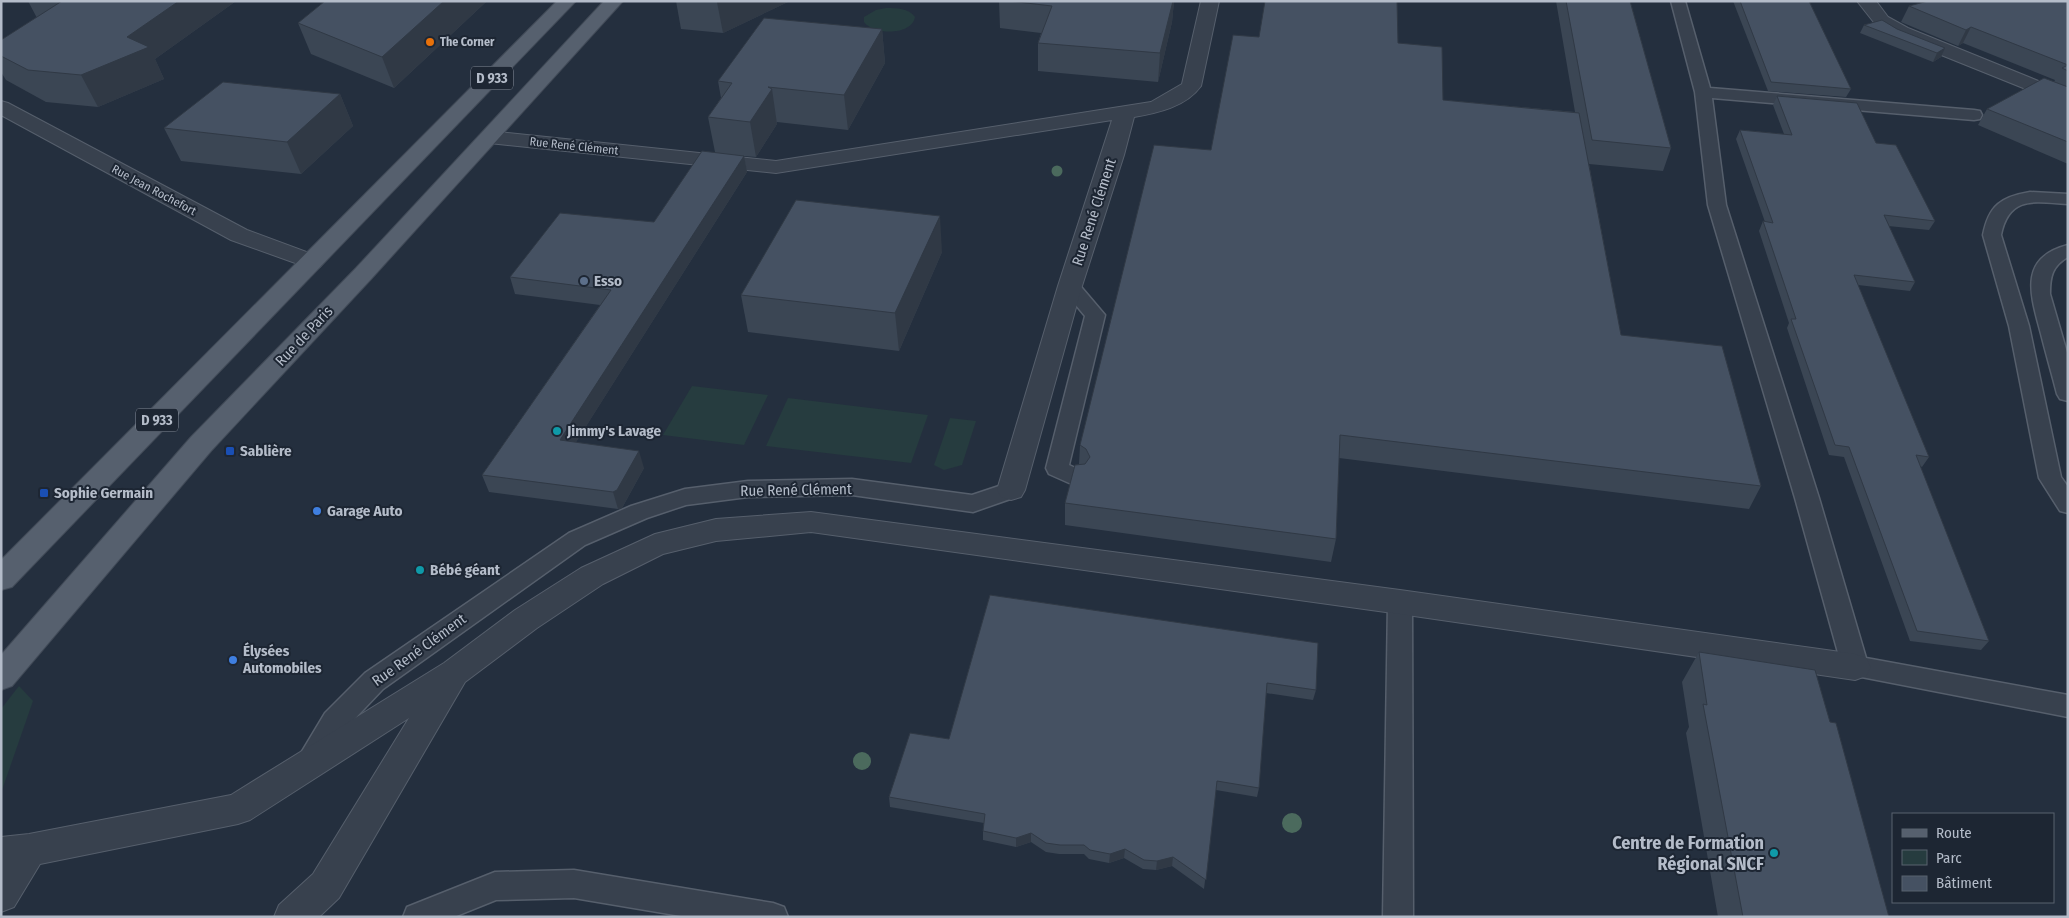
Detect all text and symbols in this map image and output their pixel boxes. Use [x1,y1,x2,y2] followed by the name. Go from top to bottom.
[440,35,495,49] place label: The Corner
[424,36,436,48] marker: The Corner
[471,66,513,90] road number: D 933
[529,134,619,158] street label: Rue René Clément
[1068,156,1120,268] street label: Rue René Clément
[109,162,199,218] street label: Rue Jean Rochefort
[594,272,622,290] place label: Esso
[578,275,590,287] marker: Esso
[272,302,336,370] street label: Rue de Paris
[136,408,178,432] road number: D 933
[566,422,661,440] place label: Jimmy's Lavage
[551,425,563,437] marker: Jimmy's Lavage
[240,442,292,460] place label: Sablière
[224,445,236,457] marker: Sablière
[740,480,852,500] street label: Rue René Clément
[54,484,153,502] place label: Sophie Germain
[38,487,50,499] marker: Sophie Germain
[327,502,402,520] place label: Garage Auto
[311,505,323,517] marker: Garage Auto
[430,561,501,579] place label: Bébé géant
[414,564,426,576] marker: Bébé géant
[369,610,470,690] street label: Rue René Clément
[242,642,322,677] place label: Élysées Automobiles
[227,654,239,666] marker: Élysées Automobiles
[1892,813,2054,903] legend
[1936,824,1972,842] text: Route
[1612,832,1764,875] place label: Centre de Formation Régional SNCF
[1768,847,1780,859] marker: Centre de Formation Régional SNCF
[1936,849,1962,867] text: Parc
[1936,874,1992,892] text: Bâtiment

